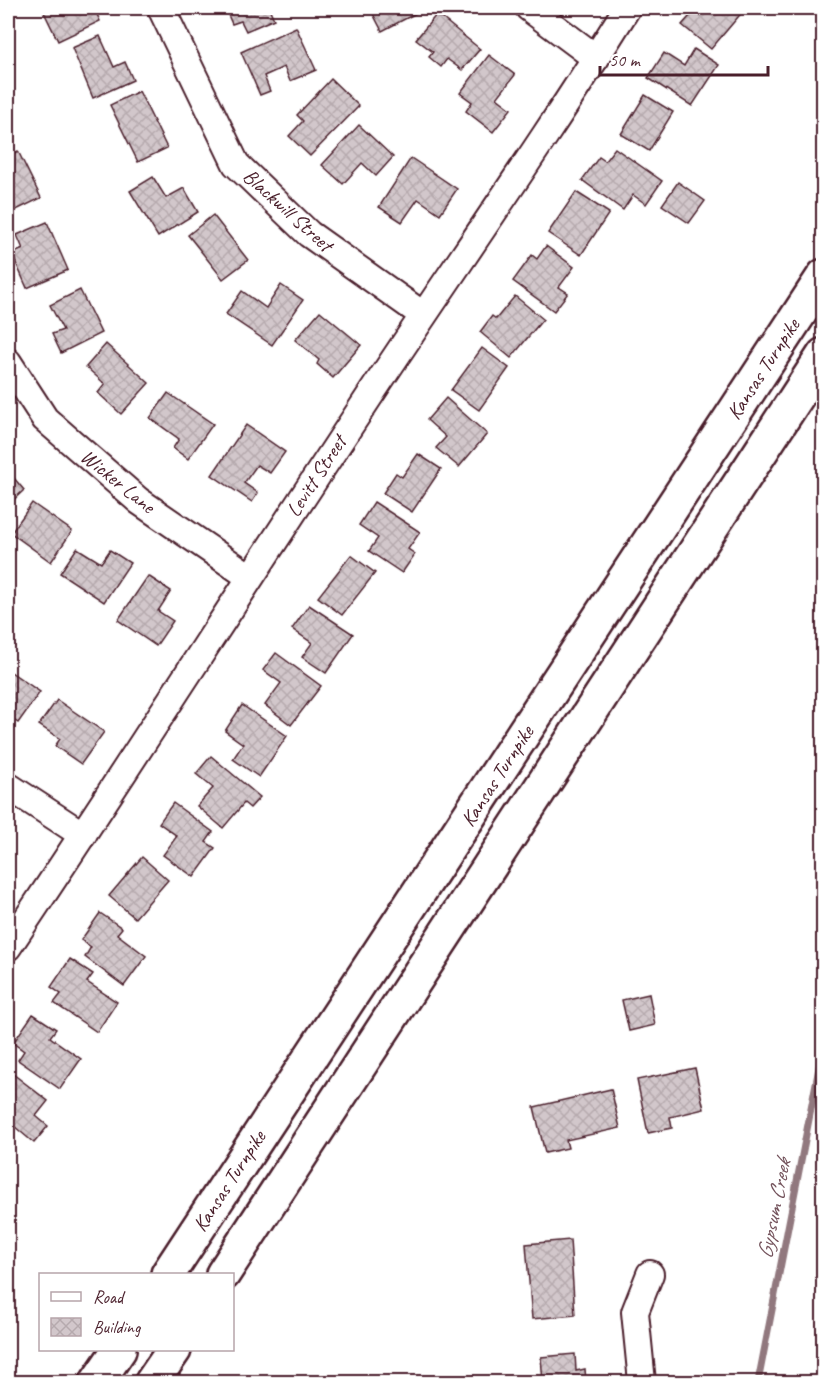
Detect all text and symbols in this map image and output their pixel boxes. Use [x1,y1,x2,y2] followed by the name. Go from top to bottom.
[600,39,768,77] scale bar
[609,49,642,71] text: 50 m
[238,163,340,259] street label: Blackwill Street
[721,313,806,424] street label: Kansas Turnpike
[280,428,353,521] street label: Levitt Street
[76,443,162,520] street label: Wicker Lane
[455,720,540,831] street label: Kansas Turnpike
[187,1125,272,1236] street label: Kansas Turnpike
[751,1153,798,1261] water label: Gypsum Creek
[39,1273,234,1351] legend
[93,1286,126,1308] text: Road
[93,1316,142,1338] text: Building

